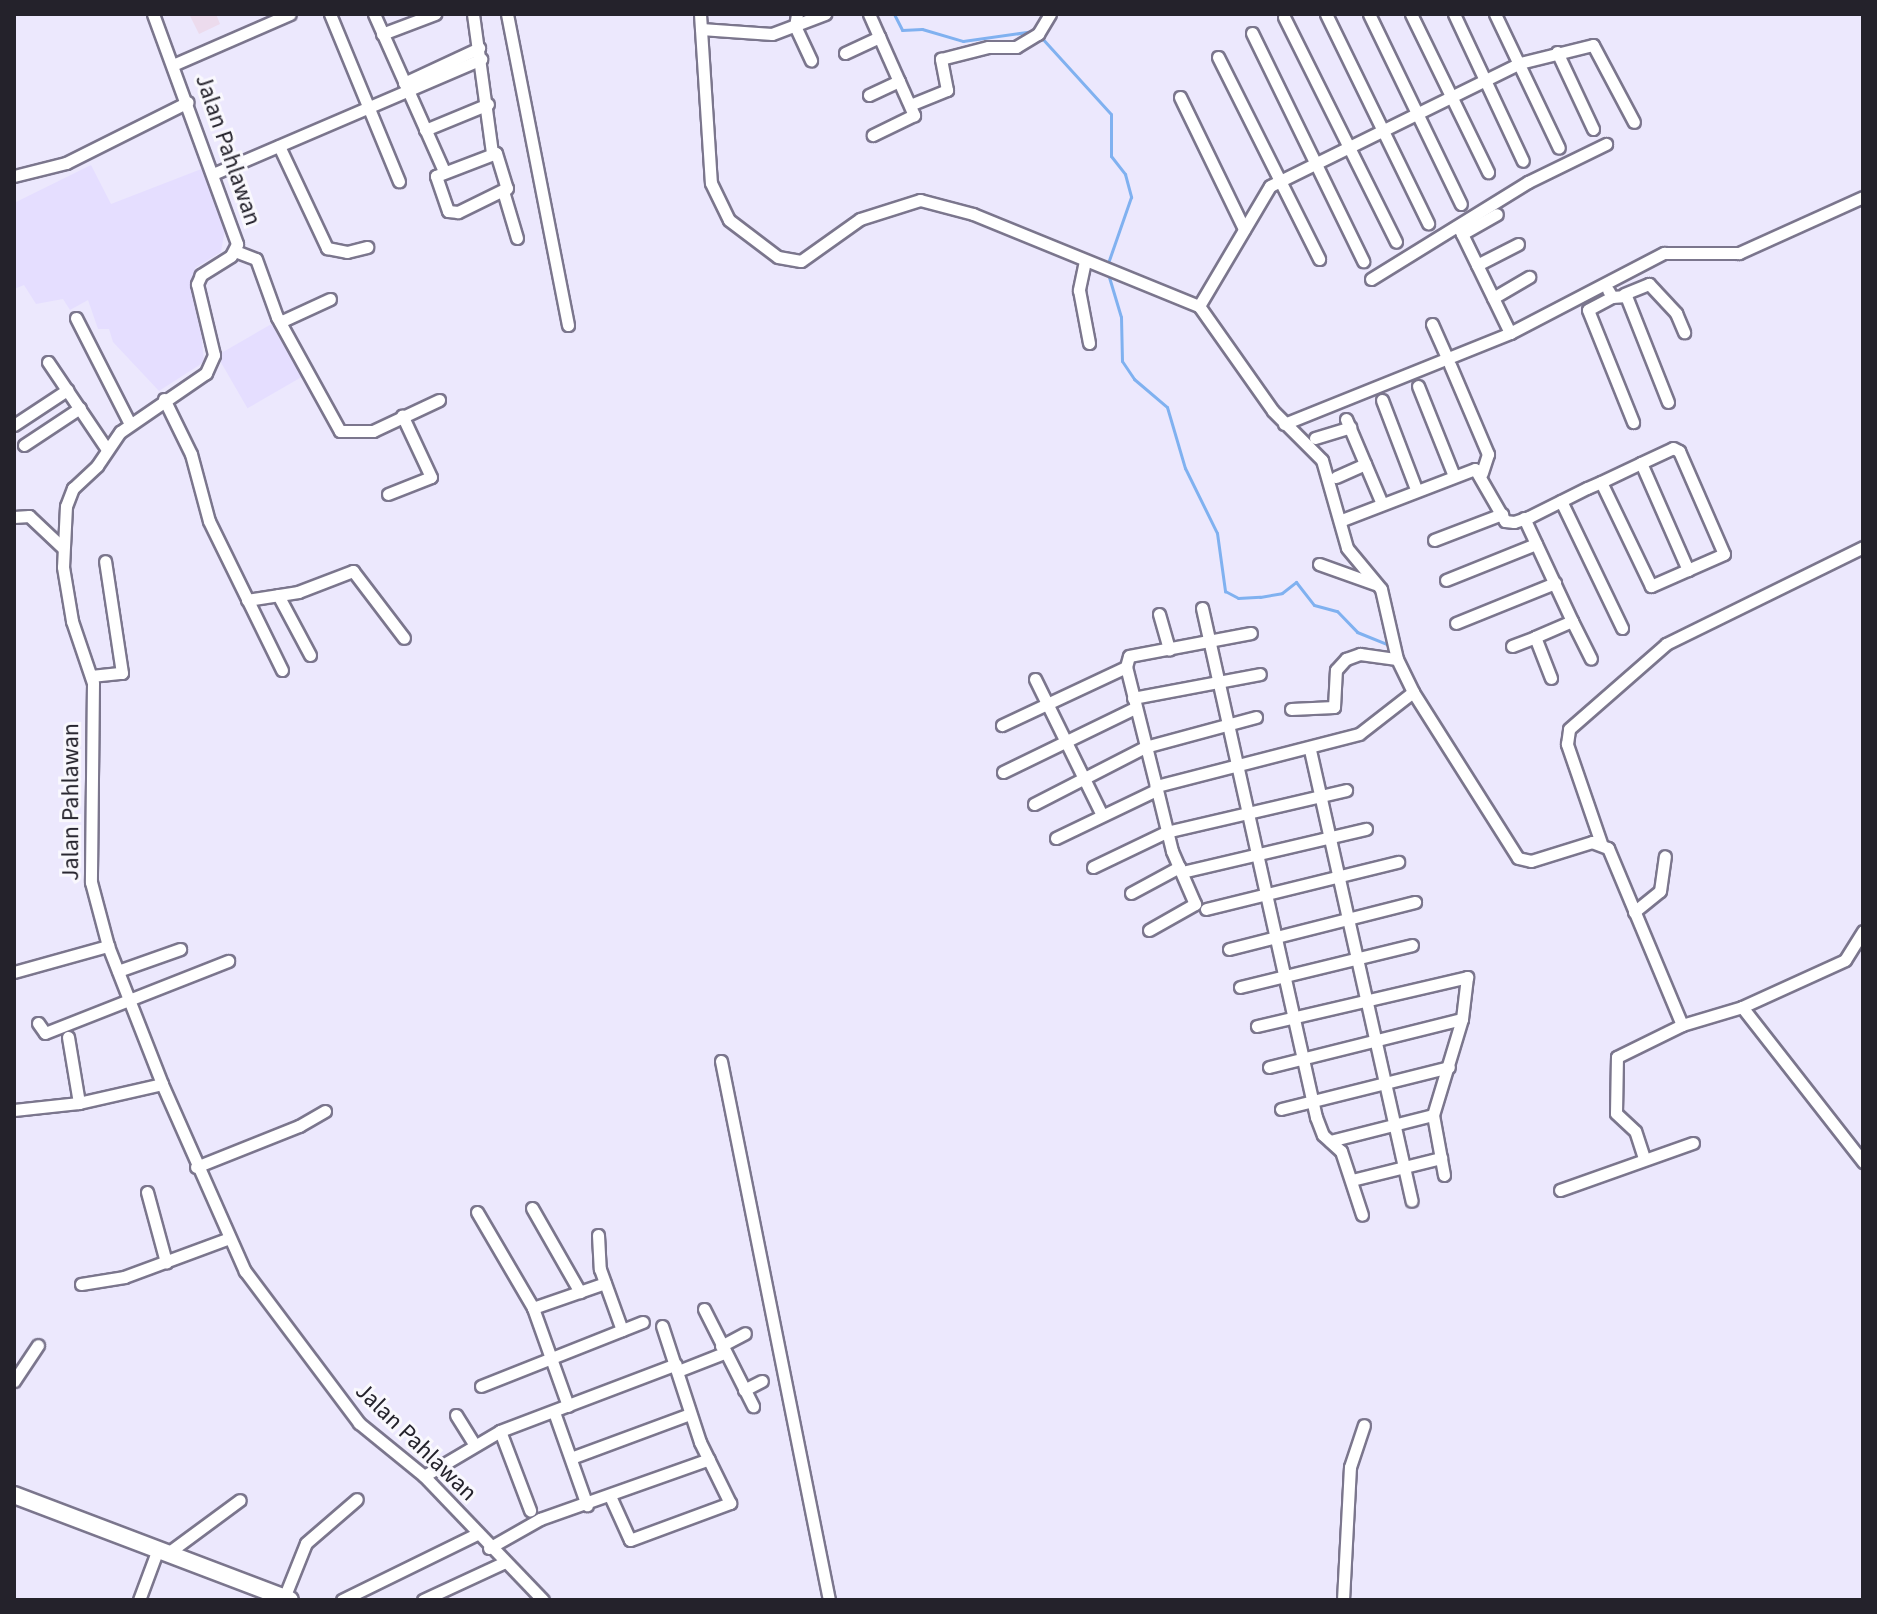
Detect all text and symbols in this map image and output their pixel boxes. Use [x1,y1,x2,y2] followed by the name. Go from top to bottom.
[189,71,267,229] street label: Jalan Pahlawan
[57,723,85,881] street label: Jalan Pahlawan
[349,1377,483,1507] street label: Jalan Pahlawan

